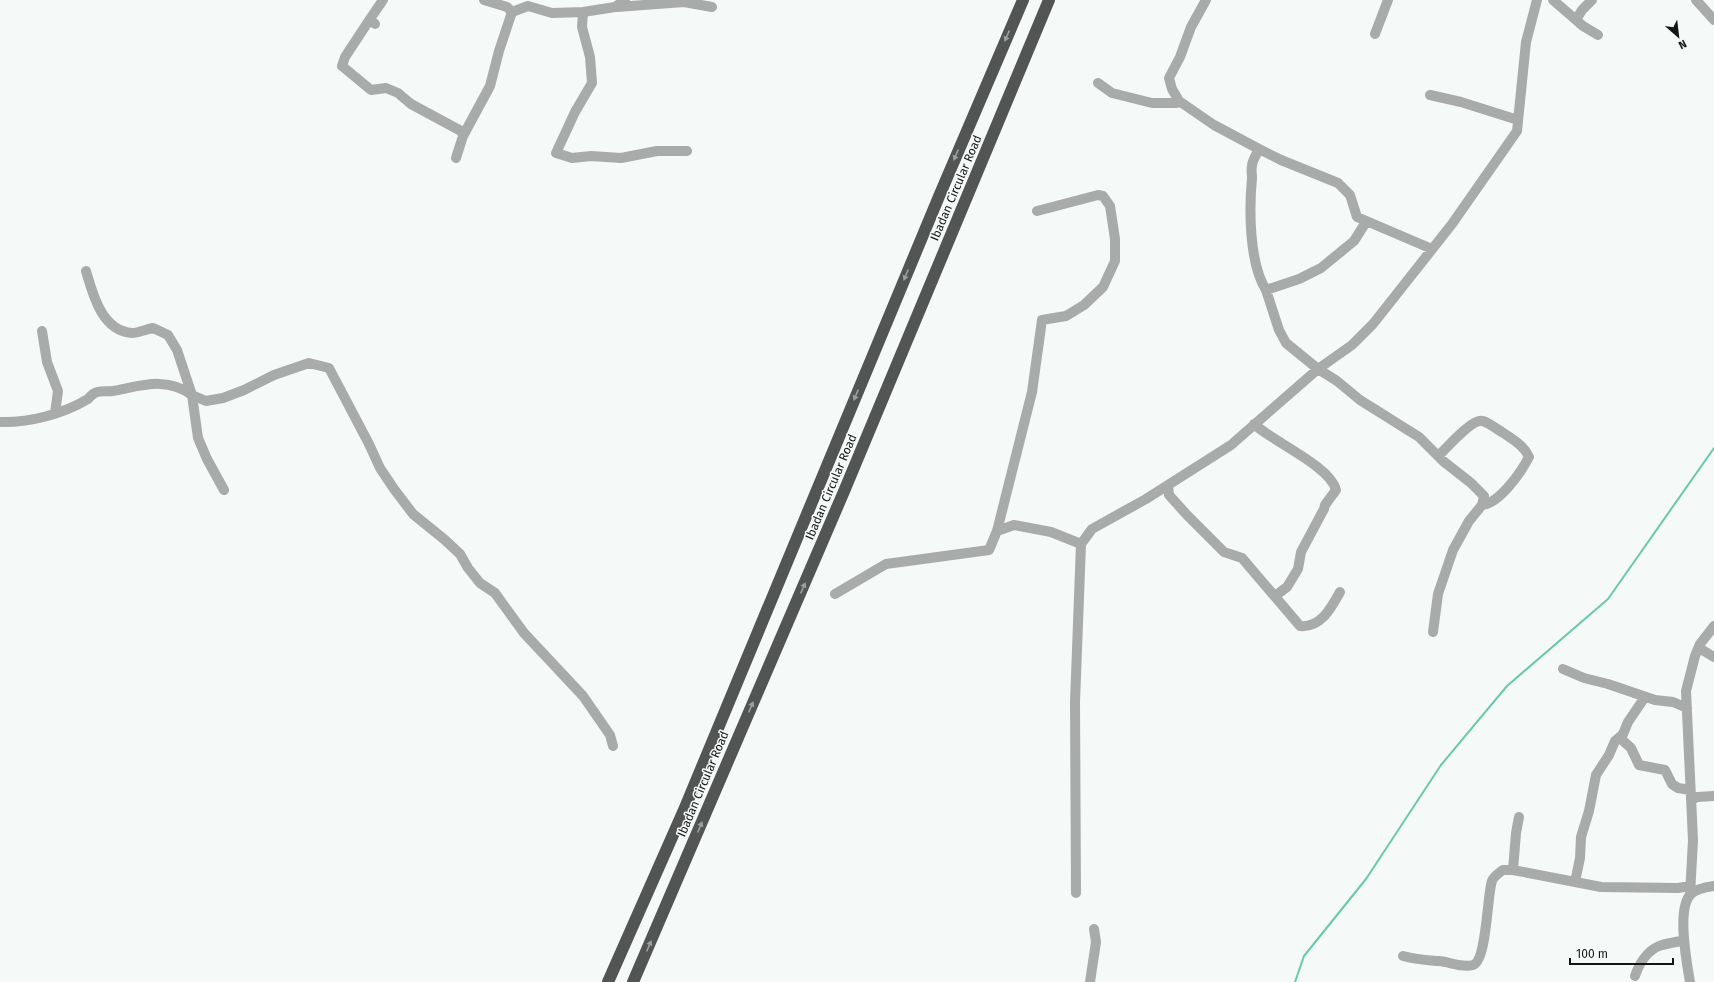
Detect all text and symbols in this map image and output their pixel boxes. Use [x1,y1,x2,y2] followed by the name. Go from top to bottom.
[1658,16,1698,56] north arrow
[1004,30,1010,42] one-way arrow
[1676,37,1689,52] text: N
[927,133,985,243] street label: Ibadan Circular Road
[953,150,959,162] one-way arrow
[903,270,909,281] one-way arrow
[853,390,859,402] one-way arrow
[802,432,860,542] street label: Ibadan Circular Road
[800,581,806,593] one-way arrow
[748,702,754,713] one-way arrow
[674,729,732,839] street label: Ibadan Circular Road
[697,821,703,832] one-way arrow
[646,940,652,952] one-way arrow
[1570,940,1673,966] scale bar
[1576,947,1608,961] text: 100 m

